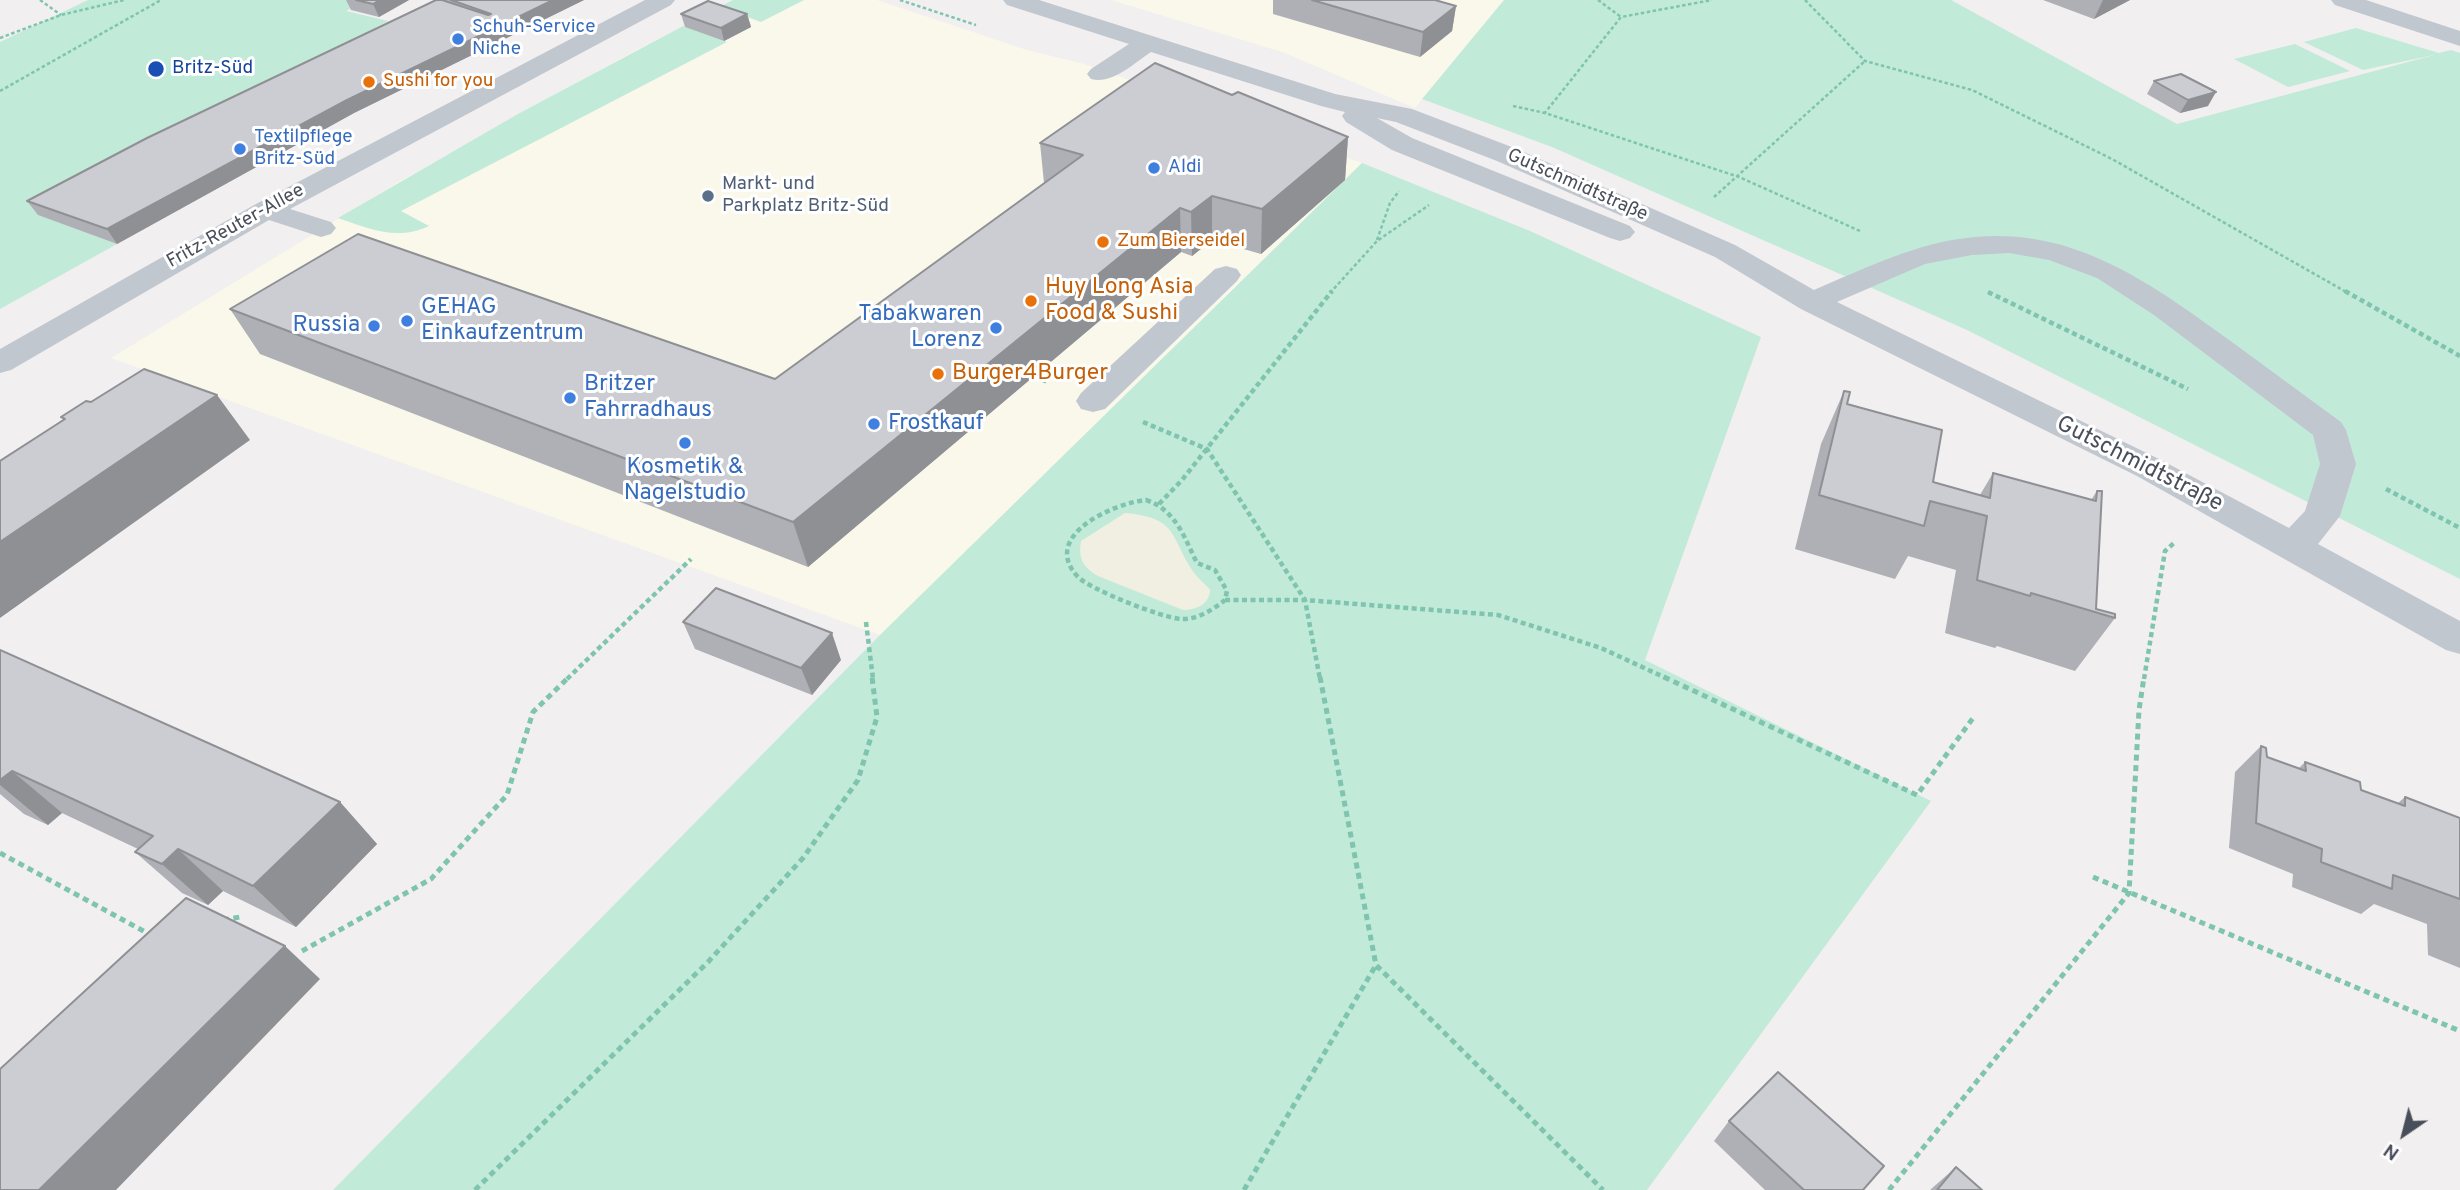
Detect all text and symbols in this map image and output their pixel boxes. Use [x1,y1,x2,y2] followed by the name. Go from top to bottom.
[472,17,595,61] place label: Schuh-Service Niche
[450,31,466,47] marker: Schuh-Service Niche
[172,58,253,80] place label: Britz-Süd
[146,59,166,79] marker: Britz-Süd
[383,71,493,93] place label: Sushi for you
[361,74,377,90] marker: Sushi for you
[254,127,353,171] place label: Textilpflege Britz-Süd
[232,141,248,157] marker: Textilpflege Britz-Süd
[1503,145,1651,227] street label: Gutschmidtstraße
[1168,157,1201,179] place label: Aldi
[1146,160,1162,176] marker: Aldi
[722,174,889,218] place label: Markt- und Parkplatz Britz-Süd
[163,180,309,274] street label: Fritz-Reuter-Allee
[700,188,716,204] marker: Markt- und Parkplatz Britz-Süd
[1117,231,1245,253] place label: Zum Bierseidel
[1095,234,1111,250] marker: Zum Bierseidel
[1045,274,1193,328] place label: Huy Long Asia Food & Sushi
[1023,293,1039,309] marker: Huy Long Asia Food & Sushi
[421,294,584,348] place label: GEHAG Einkaufzentrum
[858,301,982,355] place label: Tabakwaren Lorenz
[293,312,360,340] place label: Russia
[399,313,415,329] marker: GEHAG Einkaufzentrum
[366,318,382,334] marker: Russia
[988,320,1004,336] marker: Tabakwaren Lorenz
[952,360,1108,388] place label: Burger4Burger
[930,366,946,382] marker: Burger4Burger
[584,371,712,425] place label: Britzer Fahrradhaus
[562,390,578,406] marker: Britzer Fahrradhaus
[888,410,983,438] place label: Frostkauf
[2051,411,2227,519] street label: Gutschmidtstraße
[866,416,882,432] marker: Frostkauf
[677,435,693,451] marker: Kosmetik & Nagelstudio
[624,454,746,508] place label: Kosmetik & Nagelstudio
[2369,1099,2439,1169] north arrow
[2379,1137,2404,1165] text: N

